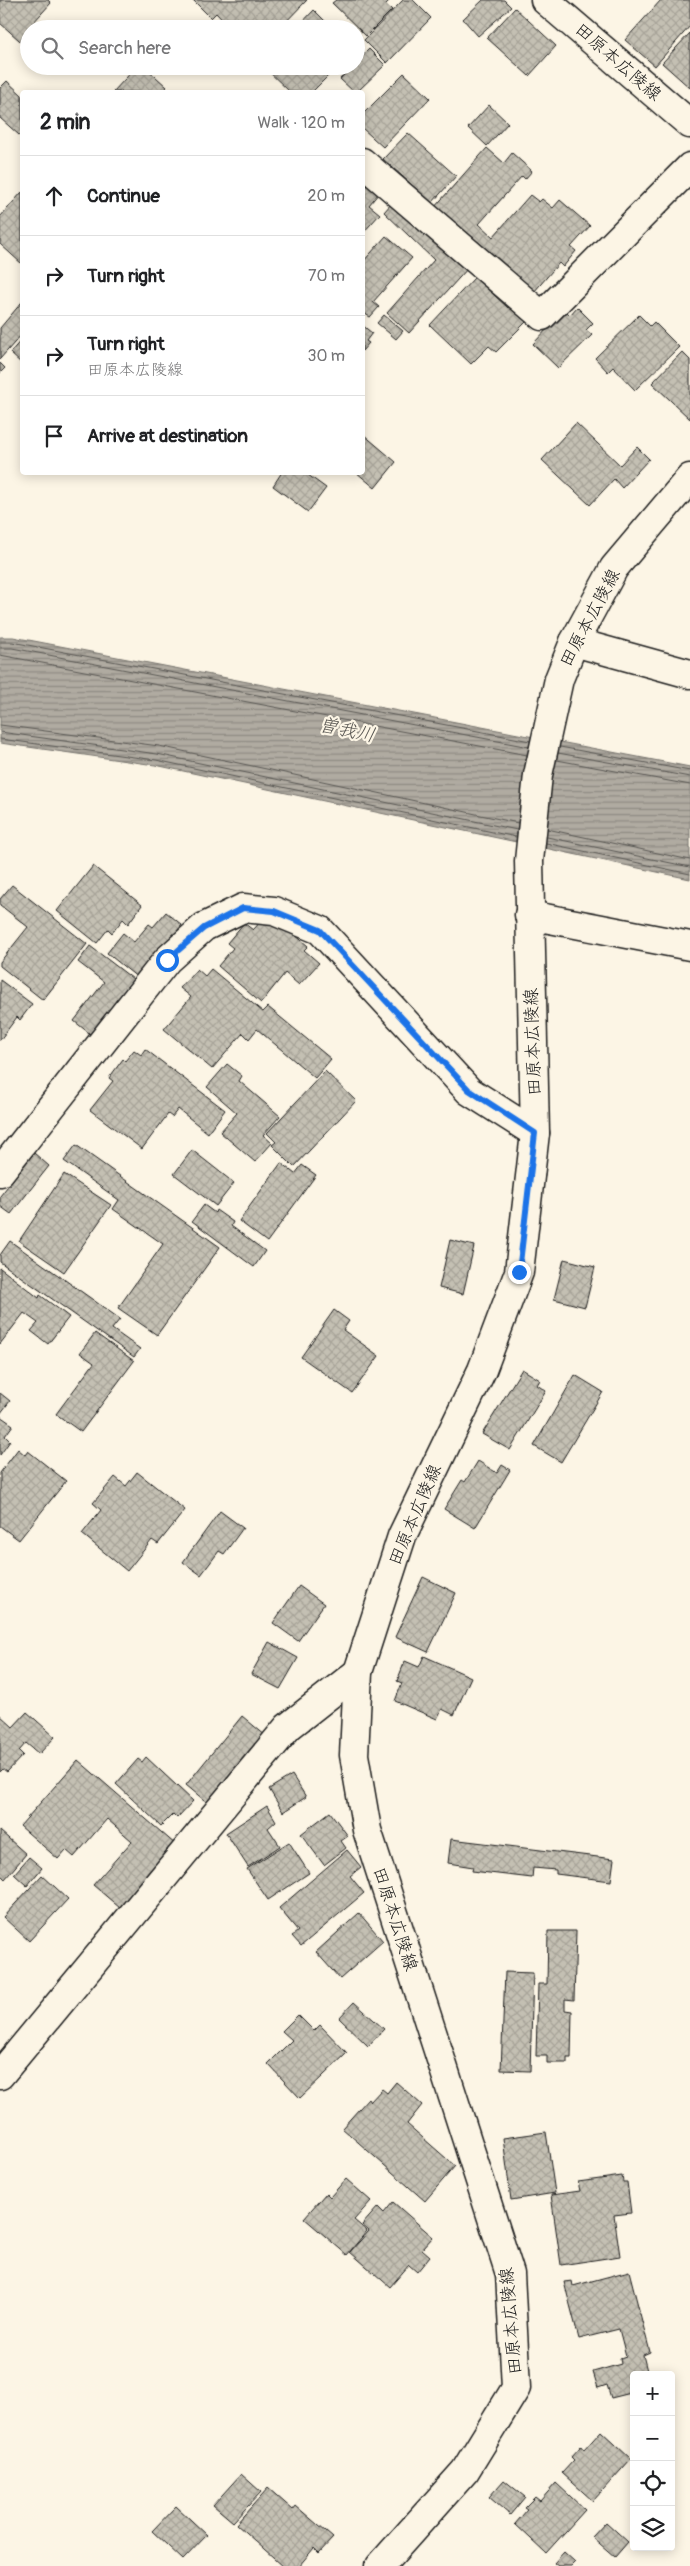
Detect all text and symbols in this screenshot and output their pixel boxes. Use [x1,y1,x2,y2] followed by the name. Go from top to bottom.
[570,18,666,106] street label: 田原本広陵線
[20,20,365,75] search box
[38,34,66,62] icon: search
[78,36,171,60] text: Search here
[40,109,90,136] text: 2 min
[257,113,345,133] text: Walk · 120 m
[40,182,68,210] icon: ahead
[87,184,160,208] text: Continue
[307,186,345,206] text: 20 m
[40,262,68,290] icon: right
[87,264,165,288] text: Turn right
[308,266,345,286] text: 70 m
[87,332,165,356] text: Turn right
[40,342,68,370] icon: right
[307,346,345,366] text: 30 m
[87,360,183,380] text: 田原本広陵線
[40,422,68,450] icon: arrive
[87,424,248,448] text: Arrive at destination
[554,565,626,671] street label: 田原本広陵線
[317,712,377,748] water label: 曽我川
[156,949,179,972] route start
[520,988,546,1096] street label: 田原本広陵線
[508,1261,531,1284] route end
[383,1461,447,1569] street label: 田原本広陵線
[367,1864,423,1974] street label: 田原本広陵線
[495,2266,527,2376] street label: 田原本広陵線
[630,2371,675,2551] map controls
[630,2371,675,2416] button: +
[630,2416,675,2461] button: −
[630,2461,675,2506] button: locate
[630,2506,675,2551] button: layers

